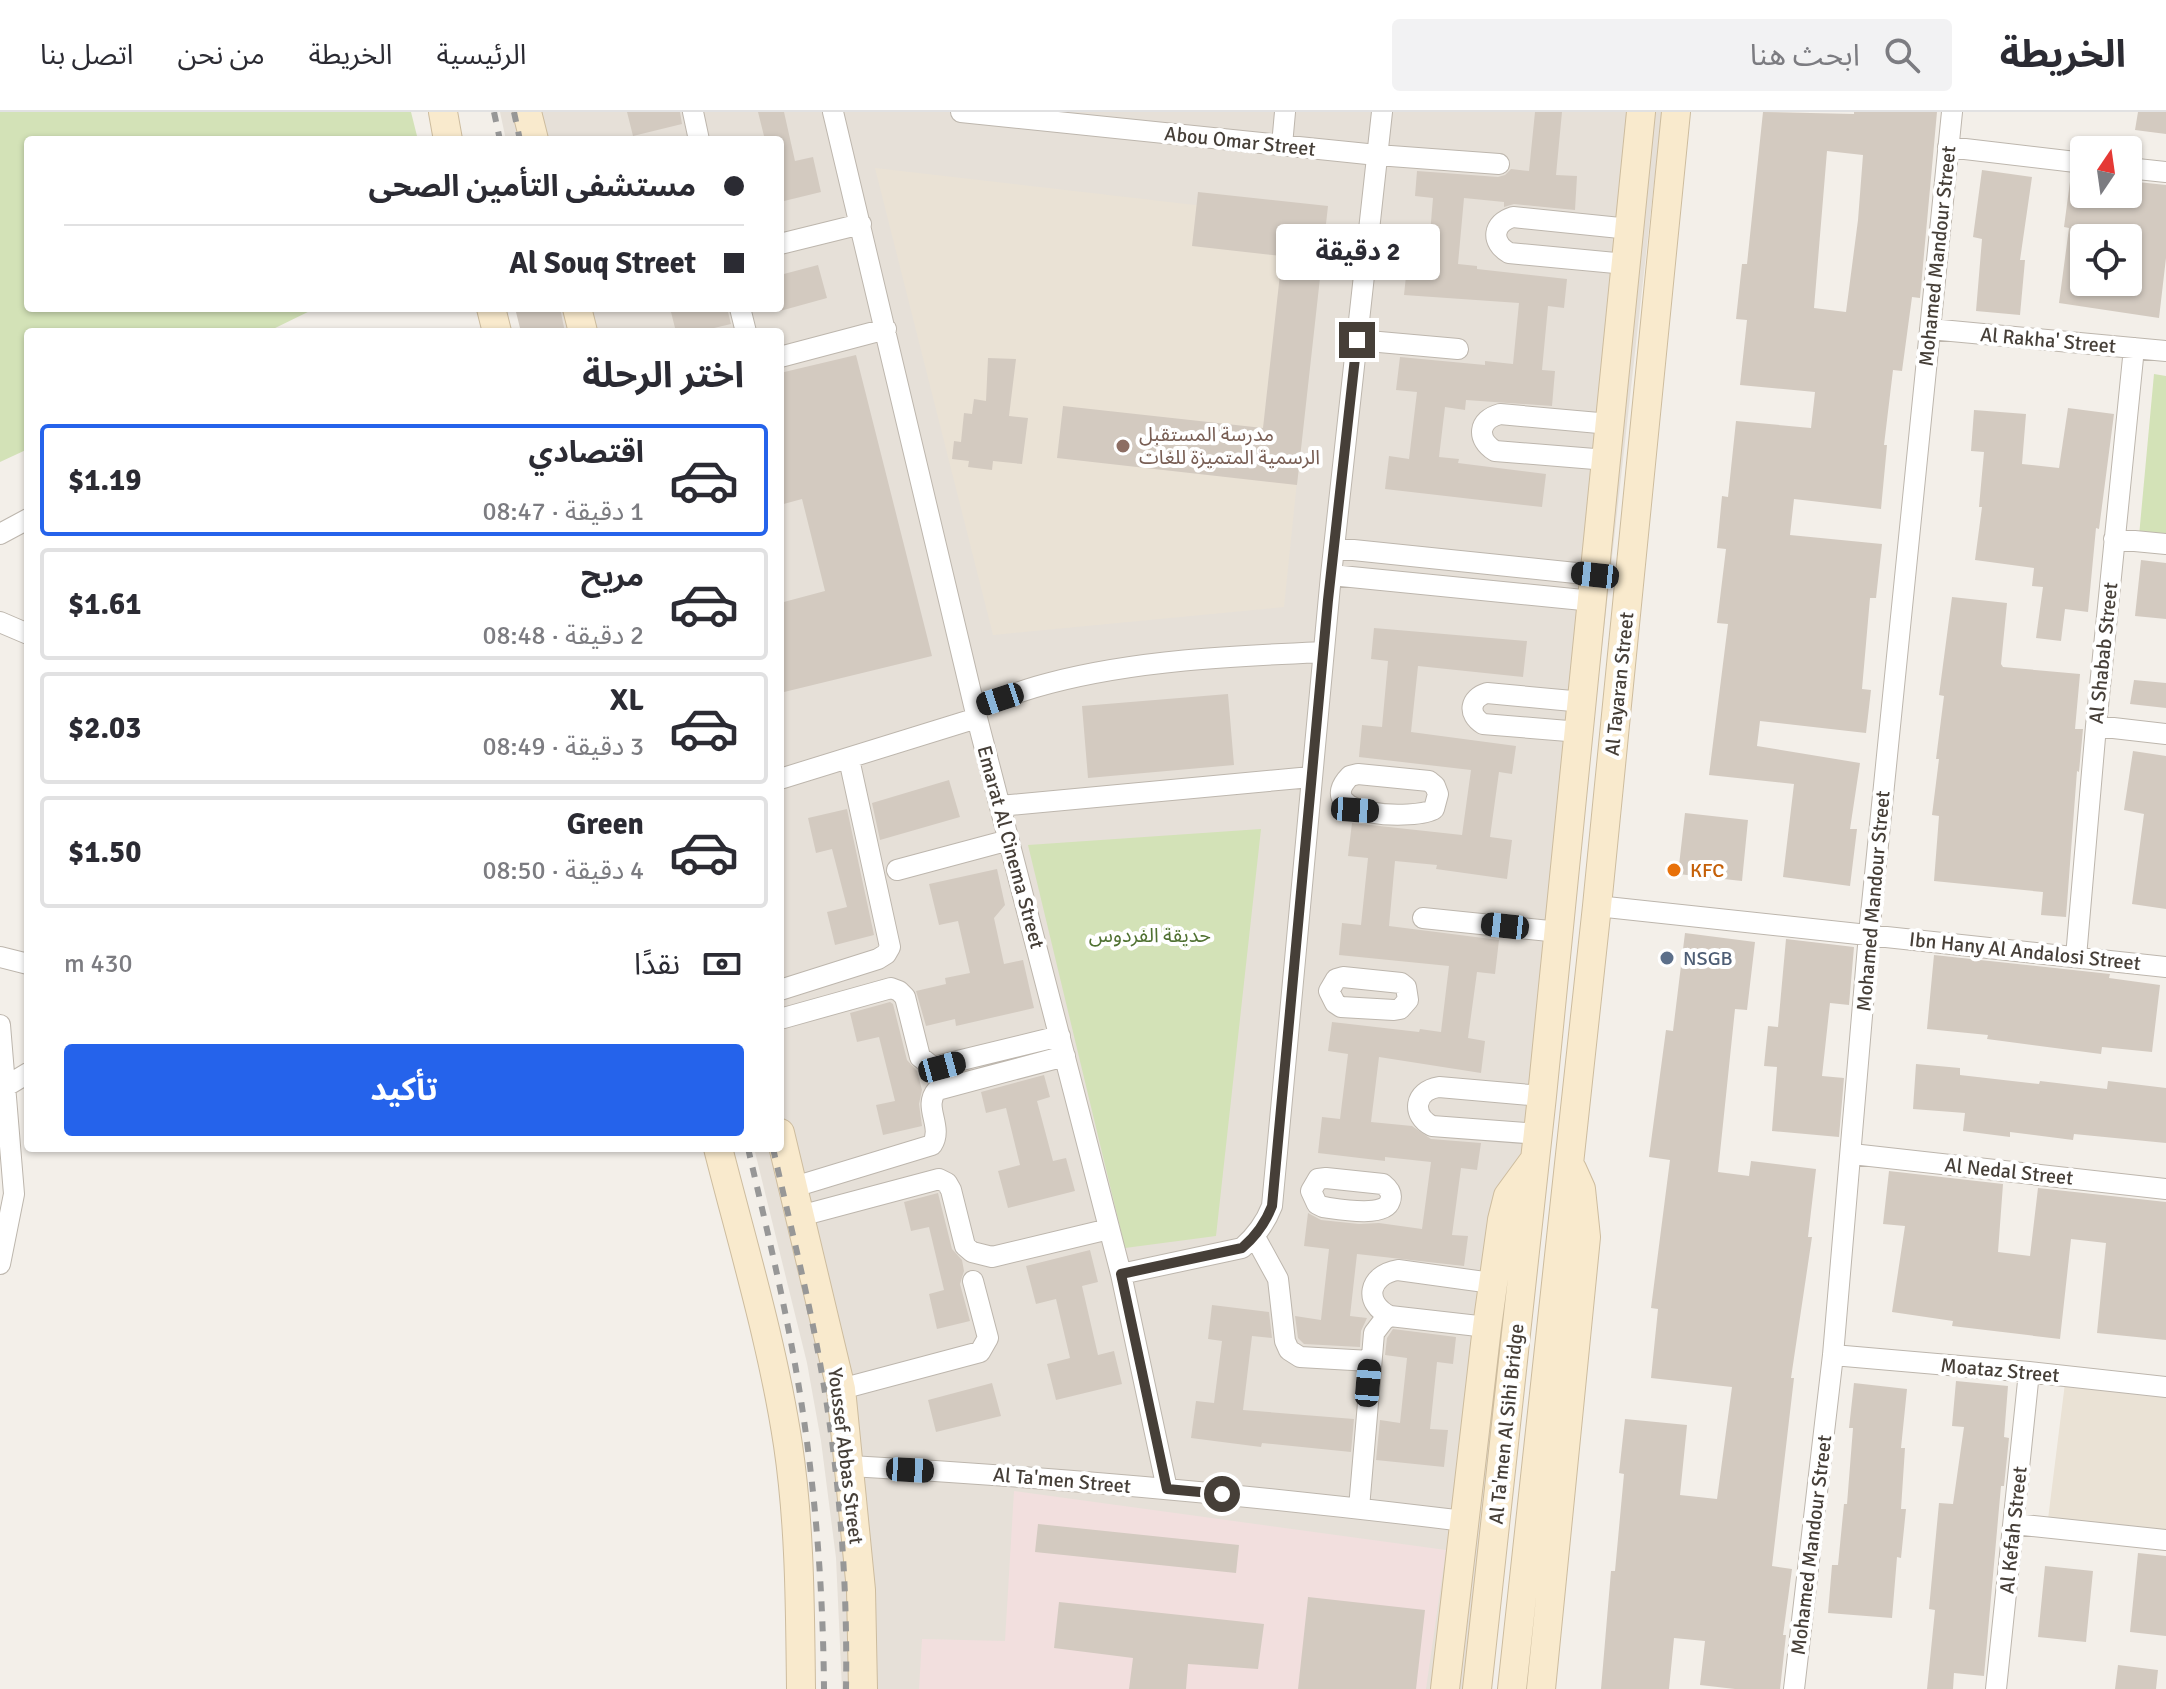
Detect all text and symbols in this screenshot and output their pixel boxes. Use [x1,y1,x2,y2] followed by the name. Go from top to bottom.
[1392,19,1952,91] search box
[2000,31,2126,78] text: الخريطة
[1880,33,1924,77] icon: search
[1750,37,1860,74] text: ابحث هنا
[40,38,134,72] text: اتصل بنا
[178,38,265,72] text: من نحن
[309,38,393,72] text: الخريطة
[437,38,527,72] text: الرئيسية
[1163,121,1317,162] street label: Abou Omar Street
[2070,136,2142,208] north arrow
[2070,136,2142,296] map controls
[1913,145,1962,368] street label: Mohamed Mandour Street
[368,168,696,205] text: مستشفى التأمين الصحى
[1275,224,1439,280] callout: 2 دقيقة
[2070,224,2142,296] button: locate
[1315,236,1401,268] text: 2 دقيقة
[509,245,696,282] text: Al Souq Street
[1339,322,1375,358] route end
[1979,322,2117,359] street label: Al Rakha' Street
[582,353,744,398] text: اختر الرحلة
[1139,422,1320,470] place label: مدرسة المستقبل الرسمية المتميزة للغات
[529,434,644,471] text: اقتصادي
[1114,437,1132,455] marker: مدرسة المستقبل الرسمية المتميزة للغات
[668,444,740,516] icon: car
[68,462,141,499] text: $1.19
[482,496,644,528] text: 1 دقيقة · 08:47
[581,558,644,595] text: مريح
[1570,561,1620,589] car
[668,568,740,640] icon: car
[2084,581,2123,725] street label: Al Shabab Street
[68,586,141,623] text: $1.61
[1600,611,1639,757] street label: Al Tayaran Street
[482,620,644,652] text: 2 دقيقة · 08:48
[973,680,1027,718] car
[610,682,644,719] text: XL
[668,692,740,764] icon: car
[68,710,141,747] text: $2.03
[482,731,644,763] text: 3 دقيقة · 08:49
[971,743,1050,951] street label: Emarat Al Cinema Street
[1851,790,1896,1012] street label: Mohamed Mandour Street
[1330,796,1380,824] car
[567,806,644,843] text: Green
[668,816,740,888] icon: car
[68,834,141,871] text: $1.50
[482,855,644,887] text: 4 دقيقة · 08:50
[1690,858,1724,883] place label: KFC
[1665,861,1683,879] marker: KFC
[1480,912,1530,940] car
[1089,923,1211,948] park label: حديقة الفردوس
[1908,927,2142,976] street label: Ibn Hany Al Andalosi Street
[700,942,744,986] icon: cash
[634,946,680,983] text: نقدًا
[1683,946,1733,971] place label: NSGB
[64,948,133,980] text: 430 m
[1658,949,1676,967] marker: NSGB
[64,1044,744,1136] button: تأكيد
[916,1049,968,1085] car
[1943,1152,2074,1191] street label: Al Nedal Street
[1484,1322,1529,1526] street label: Al Ta'men Al Sihi Bridge
[1940,1353,2060,1388] street label: Moataz Street
[1354,1358,1382,1408] car
[822,1366,869,1546] street label: Youssef Abbas Street
[1786,1434,1837,1657] street label: Mohamed Mandour Street
[885,1457,935,1483] car
[992,1462,1132,1499] street label: Al Ta'men Street
[1994,1465,2033,1595] street label: Al Kefah Street
[1204,1476,1240,1512] route start

